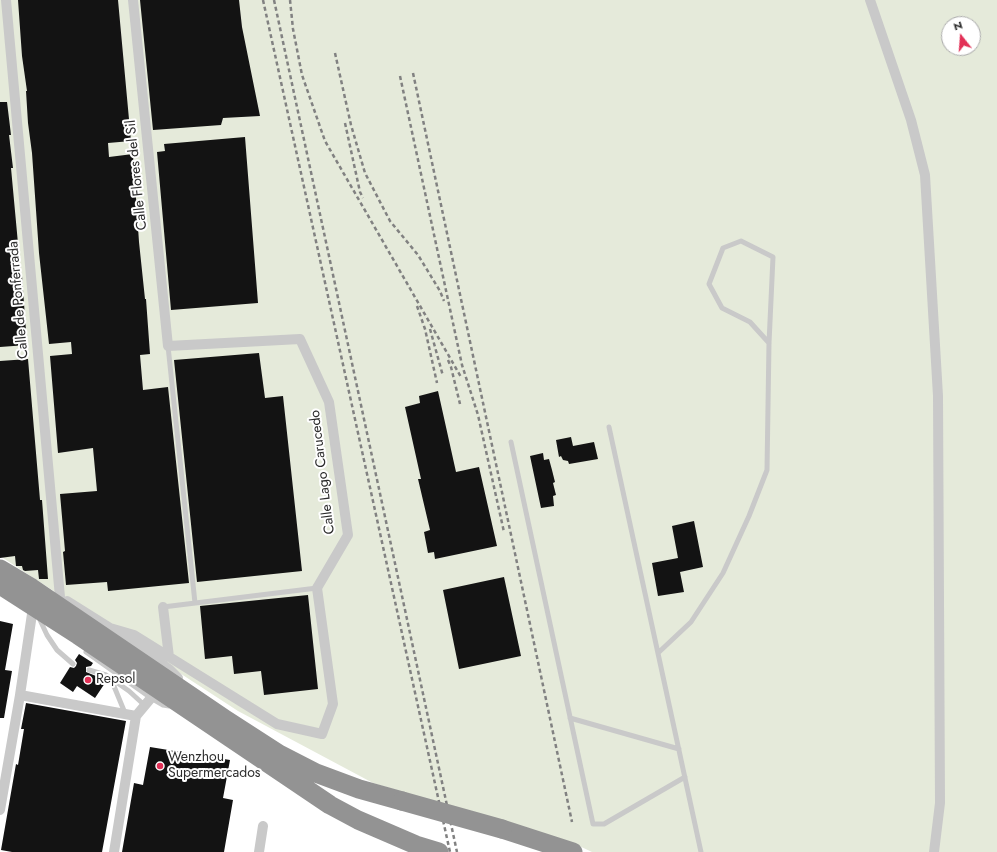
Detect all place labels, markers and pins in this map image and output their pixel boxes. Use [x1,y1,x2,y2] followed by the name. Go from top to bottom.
[96,672,136,688] place label: Repsol
[83,675,93,685] marker: Repsol
[168,750,260,782] place label: Wenzhou Supermercados
[155,761,165,771] marker: Wenzhou Supermercados

